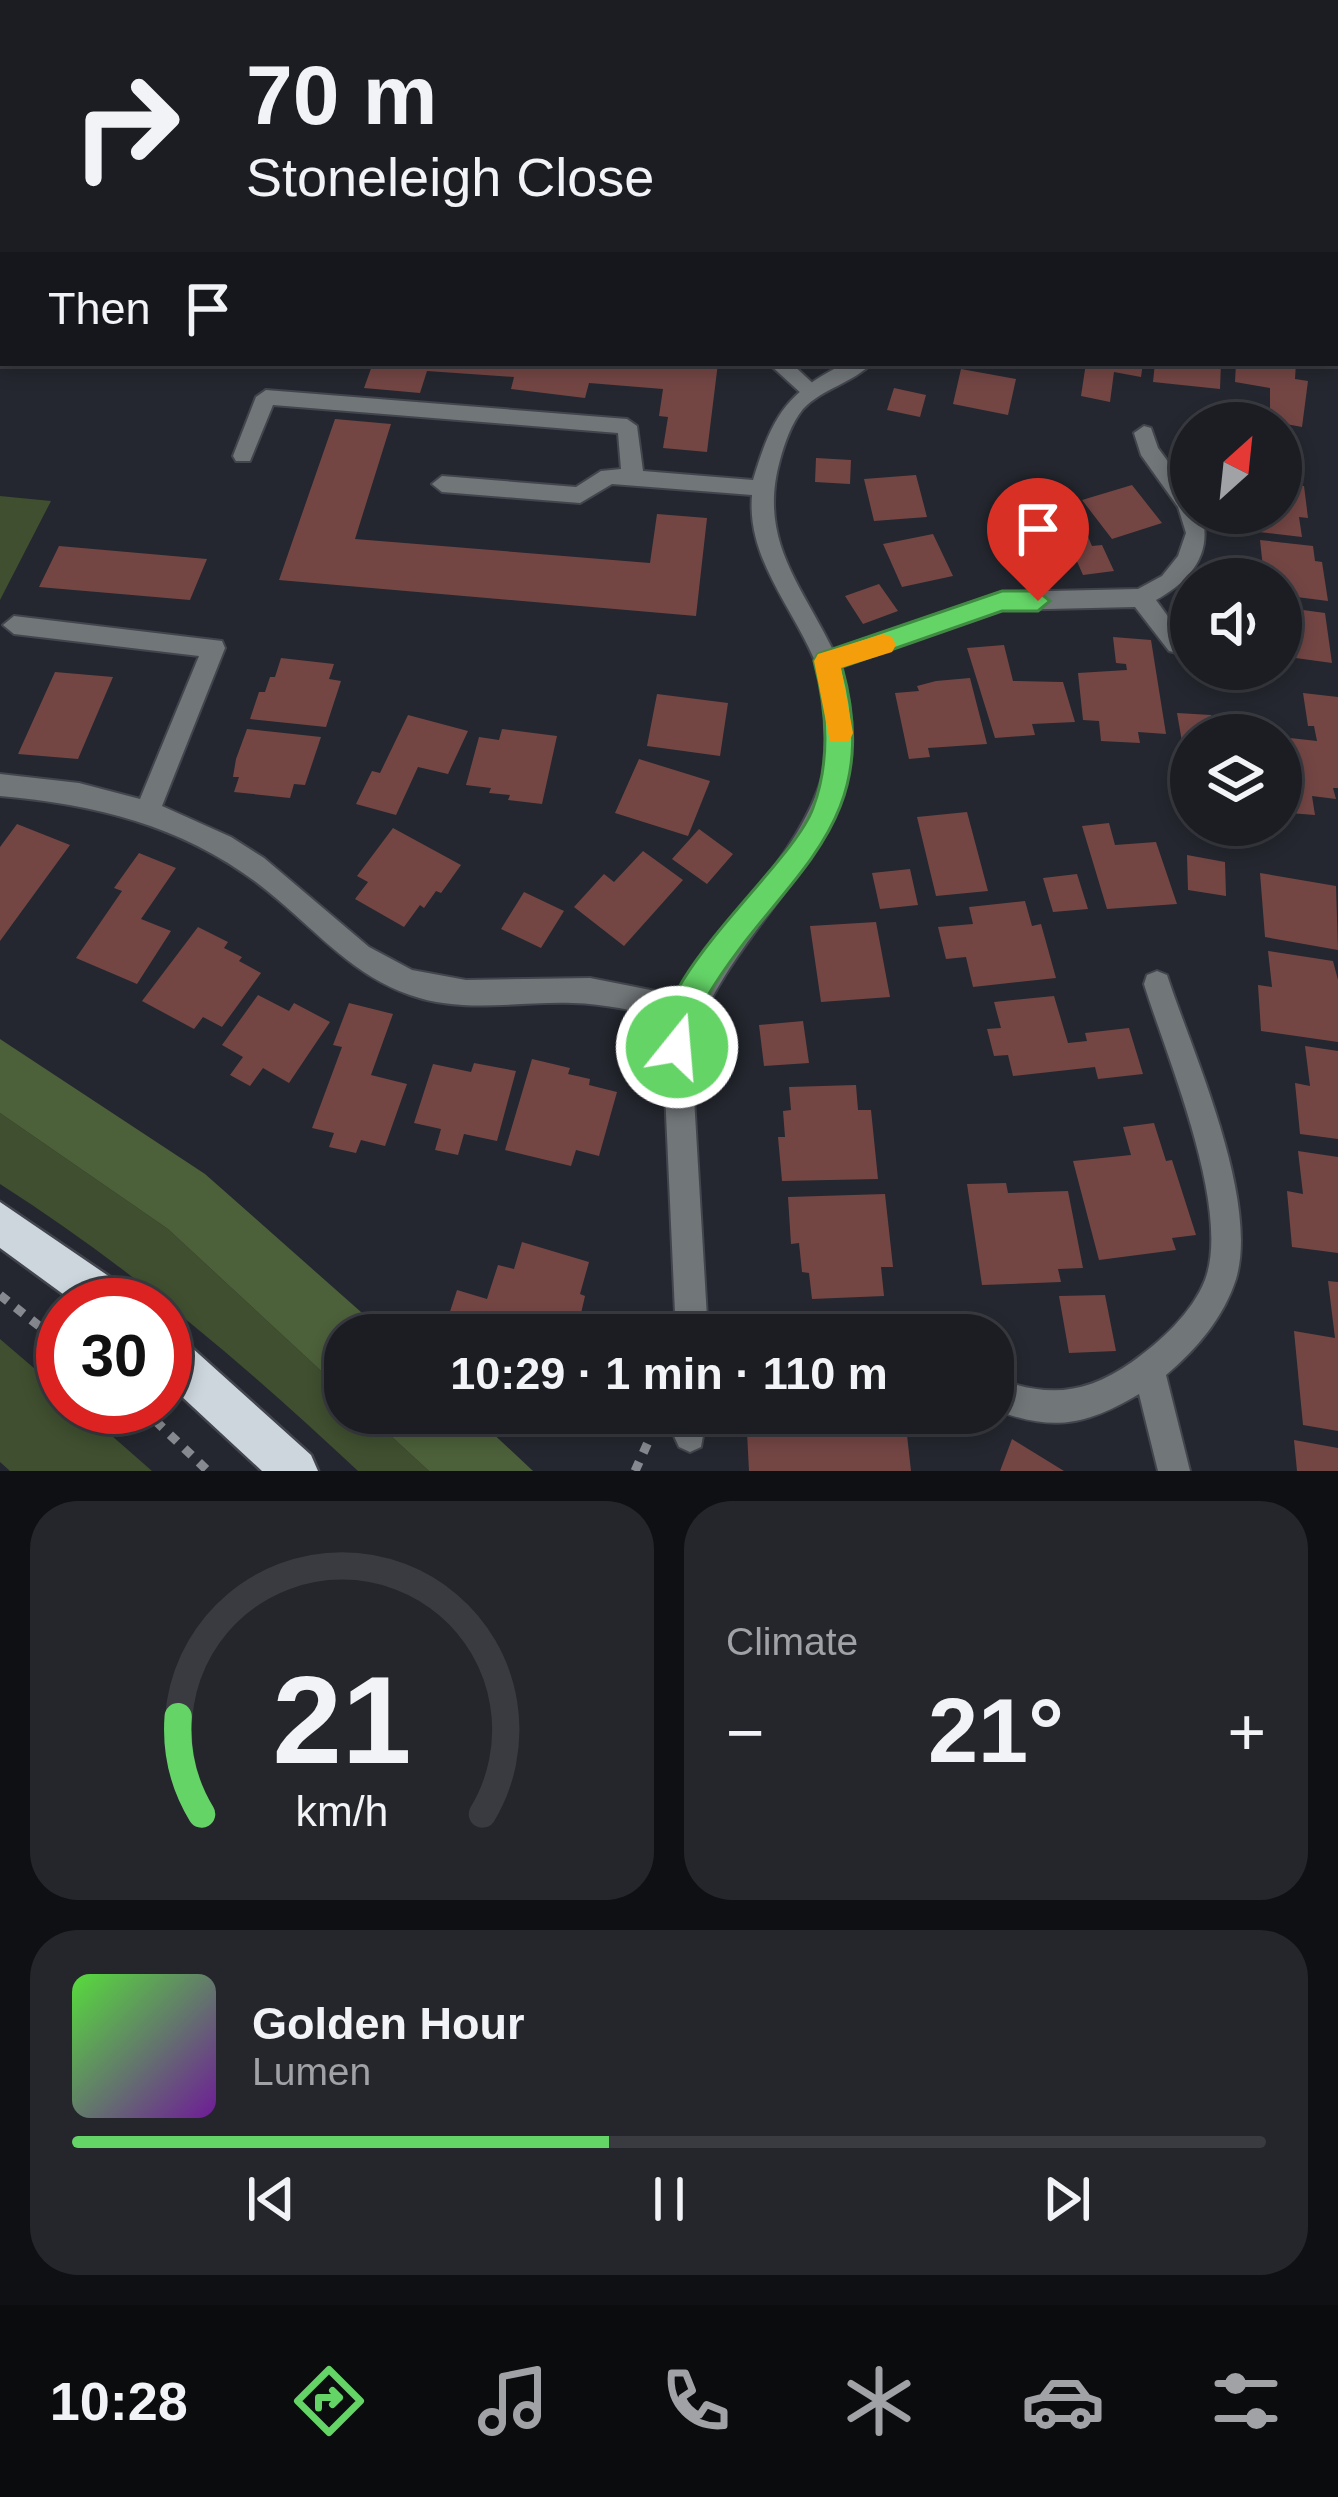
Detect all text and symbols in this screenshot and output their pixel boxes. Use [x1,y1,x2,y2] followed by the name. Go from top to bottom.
[48,48,204,204] icon: right
[246,48,437,142] text: 70 m
[246,147,654,207] text: Stoneleigh Close
[175,276,241,342] icon: arrive
[48,283,151,334] text: Then
[1170,402,1302,534] north arrow
[1170,402,1302,846] map controls
[987,478,1089,601] pin
[1005,496,1071,562] icon: arrive
[1170,558,1302,690] button: sound
[1170,714,1302,846] button: layers
[614,984,740,1110] position arrow
[36,1278,192,1434] speed limit sign: 30
[450,1348,888,1399] text: 10:29 · 1 min · 110 m
[726,1620,858,1663] text: Climate
[273,1650,411,1789] text: 21
[928,1681,1064,1781] text: 21°
[726,1695,765,1769] text: −
[1227,1695,1266,1769] text: +
[296,1786,388,1834] text: km/h
[252,1998,524,2049] text: Golden Hour
[252,2050,371,2093] text: Lumen
[238,2166,304,2232] icon: previous
[636,2166,702,2232] icon: pause
[1034,2166,1100,2232] icon: next
[287,2359,371,2443] icon: directions
[471,2359,555,2443] icon: music
[654,2359,738,2443] icon: phone
[837,2359,921,2443] icon: climate
[1021,2359,1105,2443] icon: car
[1204,2359,1288,2443] icon: filters
[50,2371,188,2431] text: 10:28

